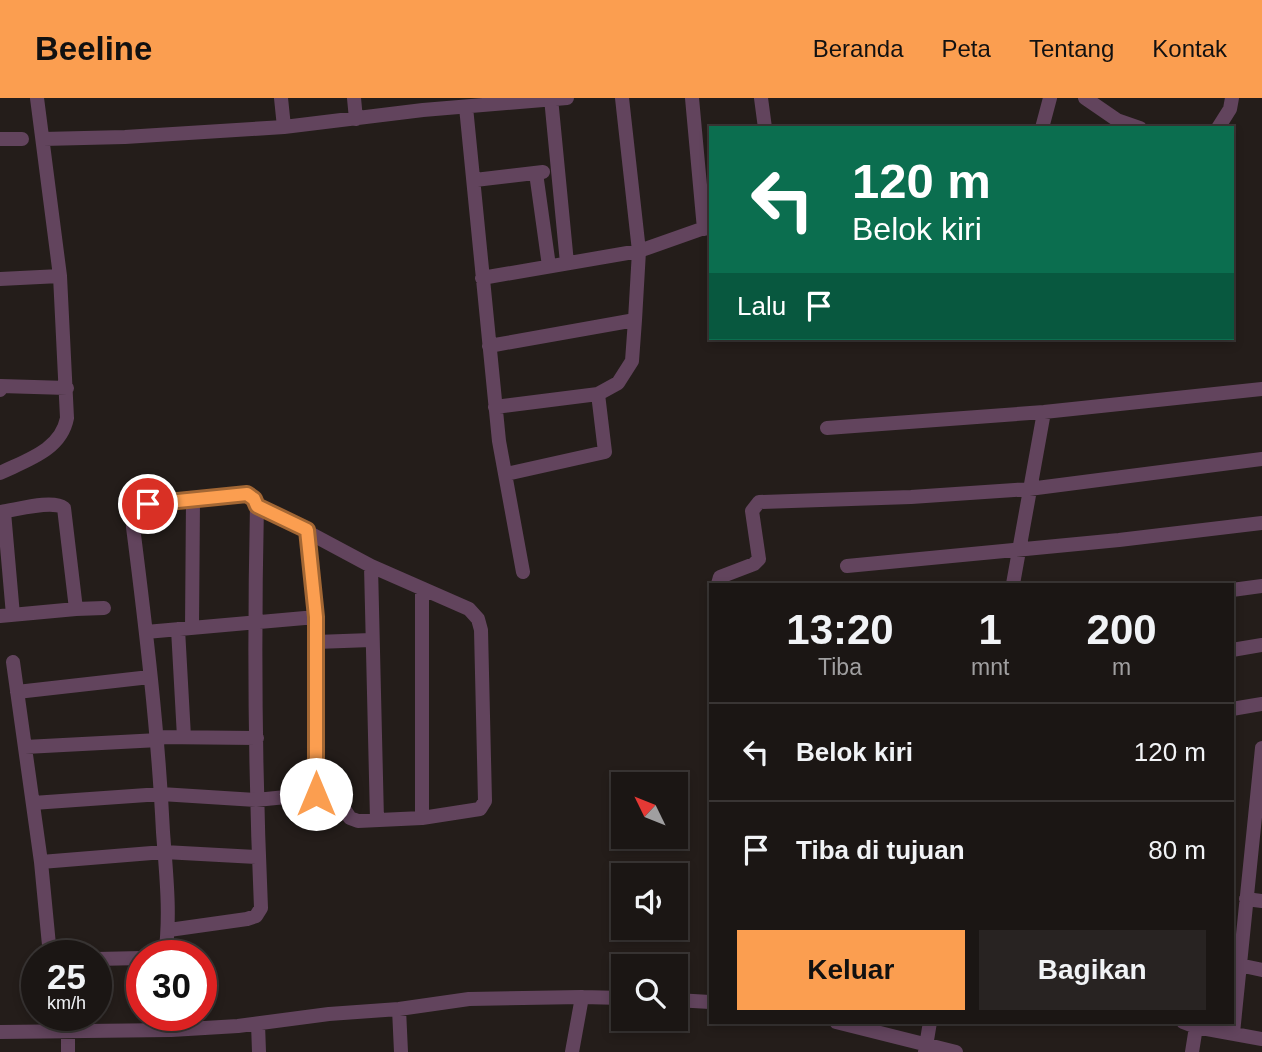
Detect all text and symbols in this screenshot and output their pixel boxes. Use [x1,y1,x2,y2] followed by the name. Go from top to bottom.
[35,30,152,67] text: Beeline
[813,35,904,62] text: Beranda
[942,35,991,62] text: Peta
[1029,35,1114,62] text: Tentang
[1152,35,1227,62] text: Kontak
[737,154,828,245] icon: left
[852,154,991,208] text: 120 m
[852,211,982,247] text: Belok kiri
[800,287,838,325] icon: arrive
[737,291,786,321] text: Lalu
[118,474,178,534] pin
[129,485,167,523] icon: arrive
[786,606,894,653] text: 13:20
[978,606,1002,653] text: 1
[1087,606,1157,653] text: 200
[818,654,862,680] text: Tiba
[971,654,1009,680] text: mnt
[1112,654,1131,680] text: m
[737,733,775,771] icon: left
[796,737,913,767] text: Belok kiri
[1134,737,1206,767] text: 120 m
[279,757,353,831] position arrow
[611,772,688,849] north arrow
[611,772,688,1031] map controls
[737,831,775,869] icon: arrive
[796,835,965,865] text: Tiba di tujuan
[1148,835,1206,865] text: 80 m
[611,863,688,940] button: sound
[737,930,965,1010] button: Keluar
[979,930,1206,1010] button: Bagikan
[126,940,217,1031] speed limit sign: 30
[611,954,688,1031] button: search
[47,957,86,996] text: 25
[47,993,86,1013] text: km/h

